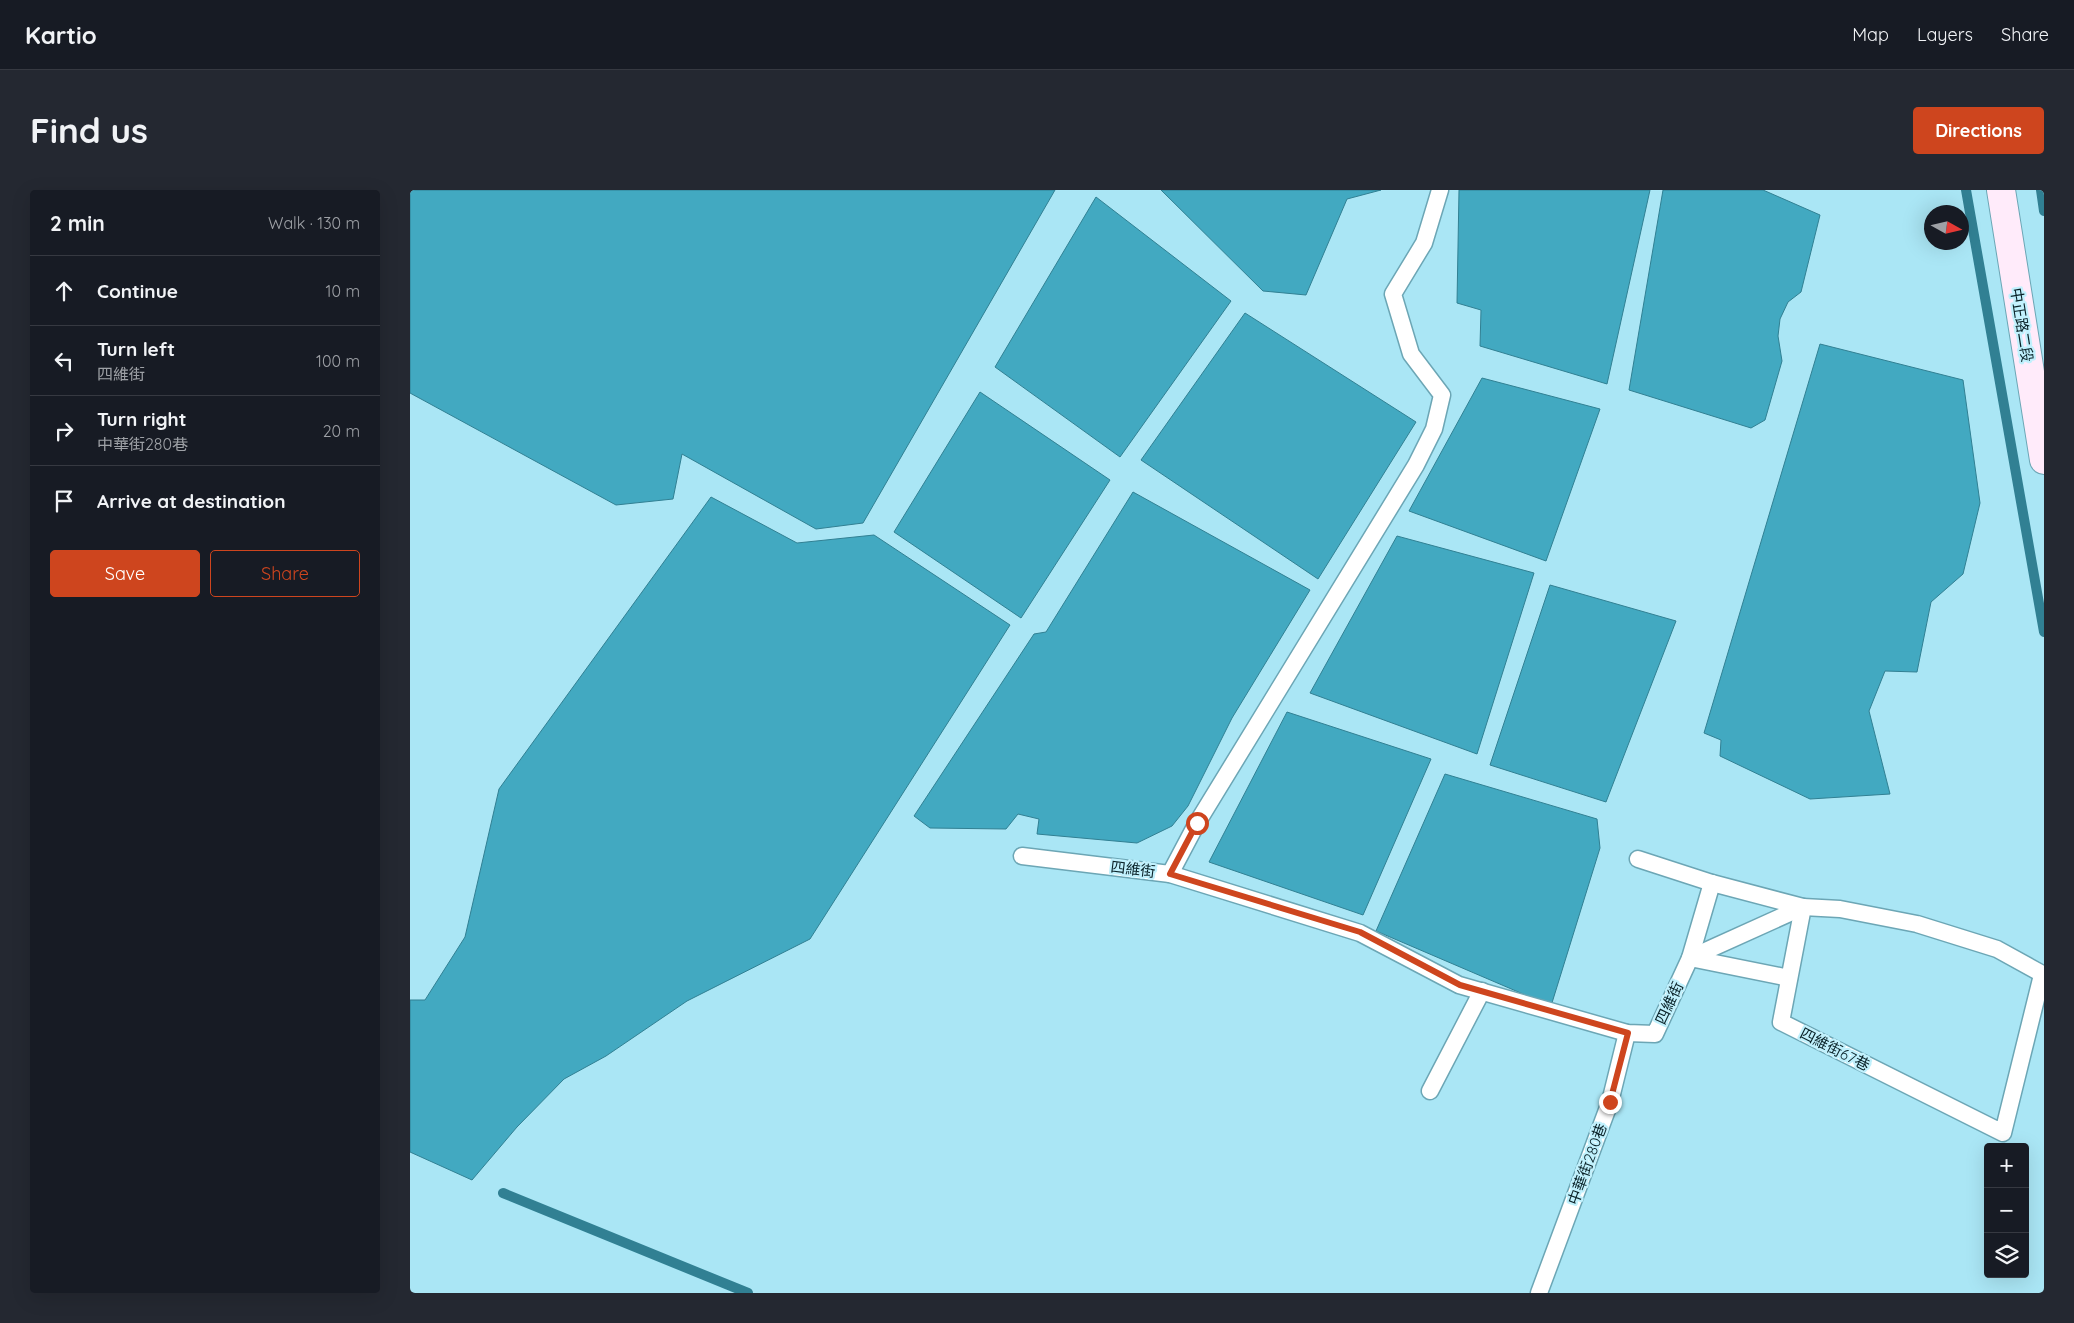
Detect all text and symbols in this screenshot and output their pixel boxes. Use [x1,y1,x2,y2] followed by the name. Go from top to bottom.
[25,20,97,50] text: Kartio
[1852,23,1889,46] text: Map
[1917,23,1973,46] text: Layers
[2001,23,2049,46] text: Share
[1913,107,2044,154] button: Directions
[30,108,148,152] text: Find us
[1924,205,1969,250] north arrow
[50,210,105,236] text: 2 min
[268,213,360,233] text: Walk · 130 m
[50,277,78,305] icon: ahead
[97,279,178,303] text: Continue
[326,281,360,301] text: 10 m
[2007,286,2037,364] street label: 中正路二段
[97,337,175,361] text: Turn left
[50,347,78,375] icon: left
[316,351,360,371] text: 100 m
[97,364,145,384] text: 四維街
[97,407,186,431] text: Turn right
[50,417,78,445] icon: right
[323,421,360,441] text: 20 m
[97,434,188,454] text: 中華街280巷
[50,487,78,515] icon: arrive
[97,489,286,513] text: Arrive at destination
[50,550,200,597] button: Save
[210,550,360,597] button: Share
[1186,812,1209,835] route start
[1110,857,1156,881] street label: 四維街
[1651,979,1687,1027] street label: 四維街
[1797,1023,1873,1075] street label: 四維街67巷
[1599,1091,1622,1114] route end
[1563,1121,1611,1207] street label: 中華街280巷
[1984,1143,2029,1278] map controls
[1984,1143,2029,1188] button: +
[1984,1188,2029,1233] button: −
[1984,1233,2029,1278] button: layers

